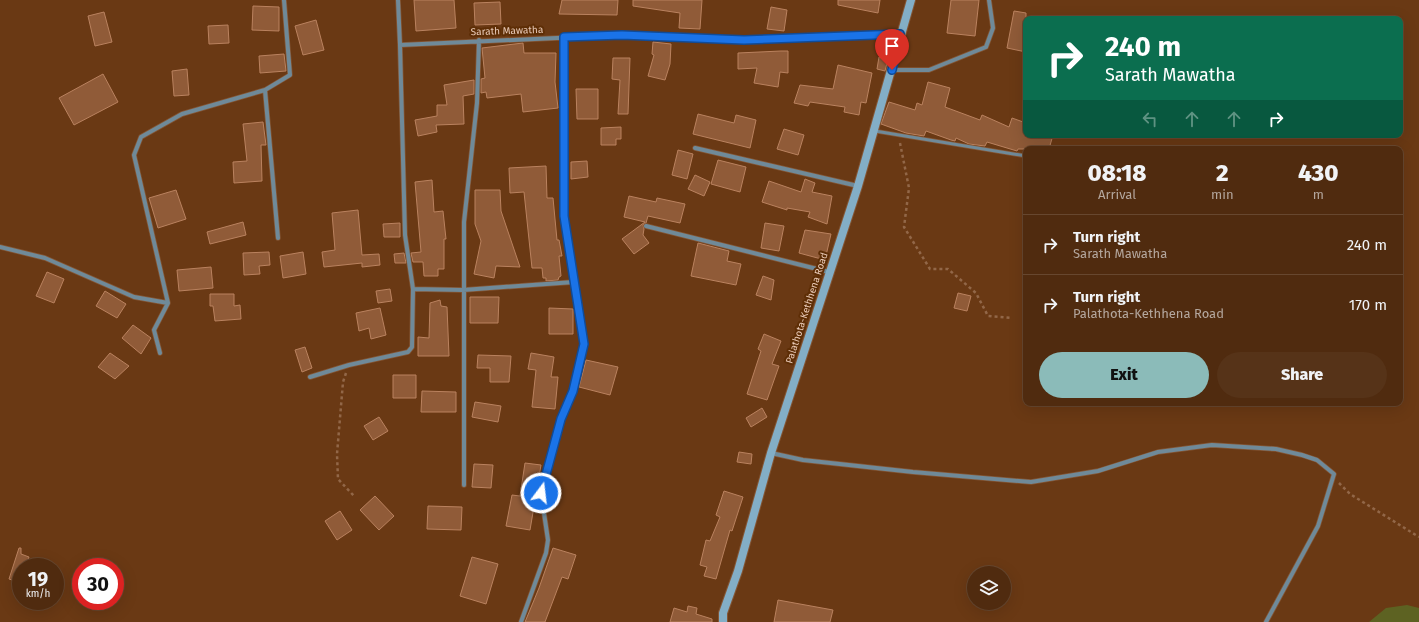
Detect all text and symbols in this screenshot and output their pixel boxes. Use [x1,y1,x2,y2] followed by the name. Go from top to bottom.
[471,24,543,38] street label: Sarath Mawatha
[875,29,909,70] pin
[1105,30,1181,63] text: 240 m
[1039,32,1091,84] icon: right
[881,35,903,57] icon: arrive
[1105,64,1236,86] text: Sarath Mawatha
[1139,108,1161,130] icon: left
[1181,108,1203,130] icon: ahead
[1223,108,1245,130] icon: ahead
[1265,108,1287,130] icon: right
[1088,159,1147,187] text: 08:18
[1216,159,1229,187] text: 2
[1298,159,1338,187] text: 430
[1098,187,1136,202] text: Arrival
[1211,187,1234,202] text: min
[1313,187,1324,202] text: m
[1073,228,1140,246] text: Turn right
[1039,234,1061,256] icon: right
[1347,236,1387,254] text: 240 m
[1073,246,1167,261] text: Sarath Mawatha
[783,251,831,365] street label: Palathota-Kethhena Road
[1073,288,1140,306] text: Turn right
[1039,294,1061,316] icon: right
[1349,296,1387,314] text: 170 m
[1073,306,1224,321] text: Palathota-Kethhena Road
[1039,352,1209,398] button: Exit
[1217,352,1387,398] button: Share
[520,472,562,514] position arrow
[72,558,124,610] speed limit sign: 30
[967,566,1011,610] map controls
[967,566,1011,610] button: layers
[28,567,48,591] text: 19
[26,588,50,600] text: km/h

